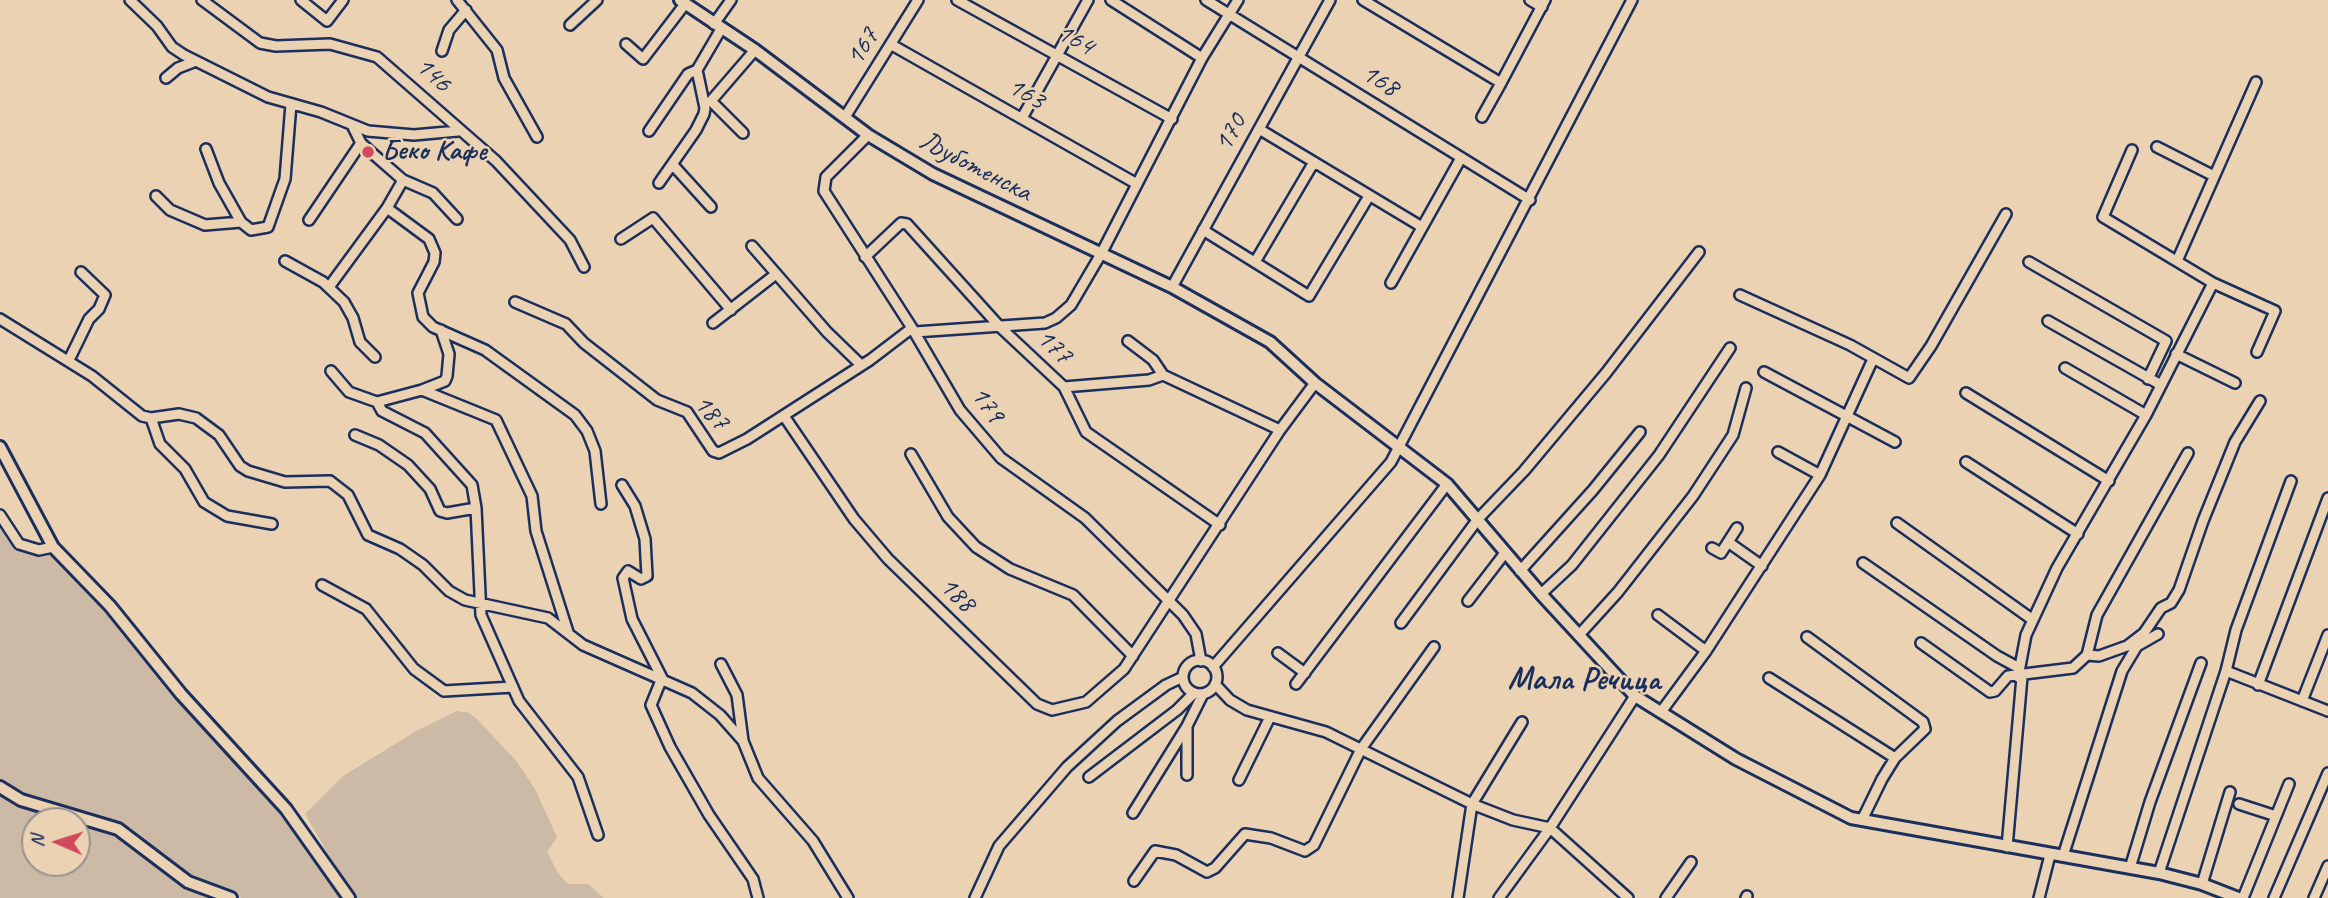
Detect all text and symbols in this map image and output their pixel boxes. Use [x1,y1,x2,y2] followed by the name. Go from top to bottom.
[1050,16,1100,64] street label: 164
[839,22,887,72] street label: 167
[408,50,458,100] street label: 146
[1355,57,1405,105] street label: 168
[1001,70,1051,118] street label: 163
[1207,108,1255,158] street label: 170
[913,124,1037,210] street label: Љуботенска
[382,135,487,169] place label: Беко Кафе
[360,144,376,160] marker: Беко Кафе
[1029,322,1079,372] street label: 177
[962,380,1012,430] street label: 179
[686,388,736,438] street label: 187
[932,570,982,620] street label: 188
[1508,662,1660,700] district label: Мала Речица
[21,807,91,877] north arrow
[25,835,49,848] text: N

